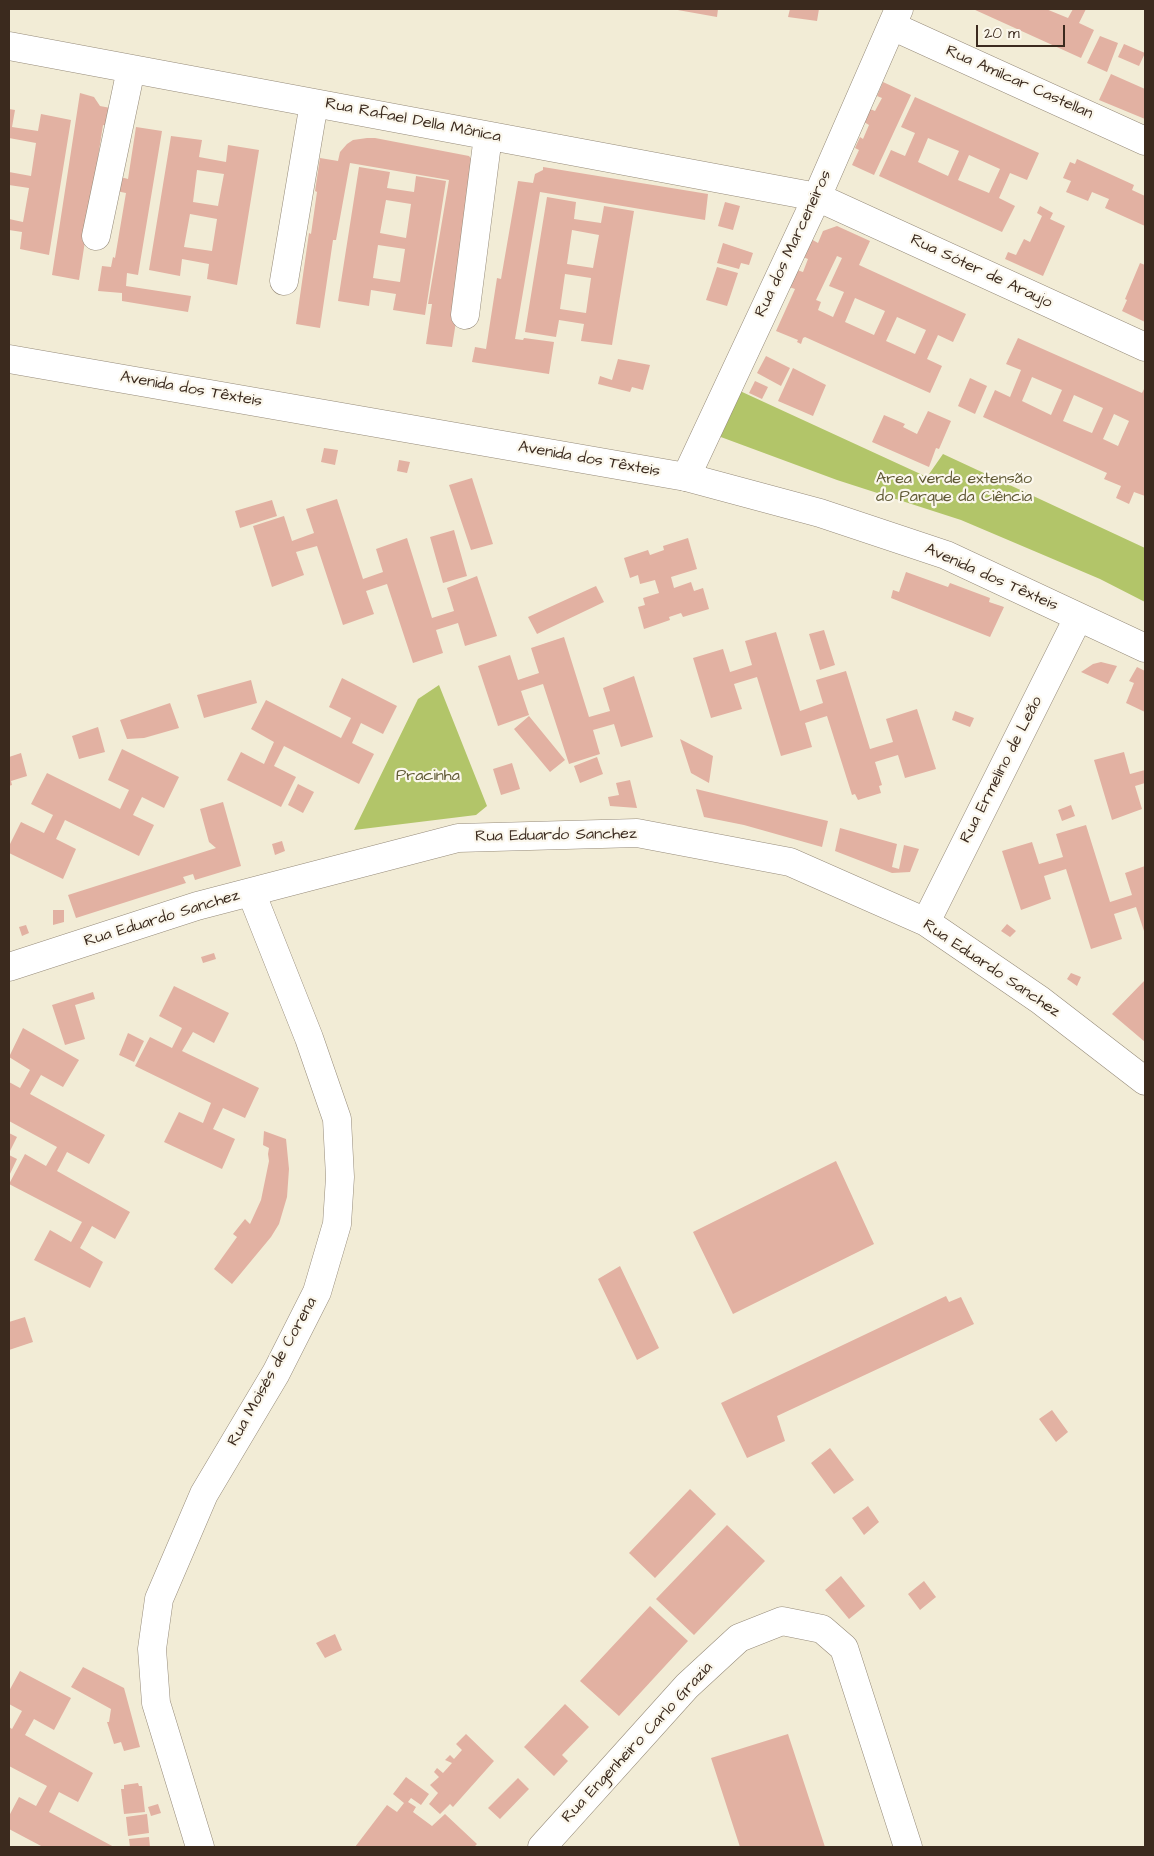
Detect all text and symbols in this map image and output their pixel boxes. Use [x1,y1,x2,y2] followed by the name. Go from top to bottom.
[979,15,1068,47] scale bar
[984,23,1020,44] text: 20 m
[942,42,1096,124] street label: Rua Amilcar Castellan
[324,95,502,147] street label: Rua Rafael Della Mônica
[752,168,836,320] street label: Rua dos Marceneiros
[907,231,1055,313] street label: Rua Sóter de Araujo
[119,368,263,412] street label: Avenida dos Têxteis
[517,438,661,482] street label: Avenida dos Têxteis
[876,470,1032,508] park label: Area verde extensão do Parque da Ciência
[921,540,1061,616] street label: Avenida dos Têxteis
[957,693,1047,847] street label: Rua Ermelino de Leão
[396,767,460,787] park label: Pracinha
[475,825,637,847] street label: Rua Eduardo Sanchez
[82,886,242,952] street label: Rua Eduardo Sanchez
[919,916,1063,1022] street label: Rua Eduardo Sanchez
[224,1294,322,1450] street label: Rua Moisés de Corena
[559,1659,717,1827] street label: Rua Engenheiro Carlo Grazia

